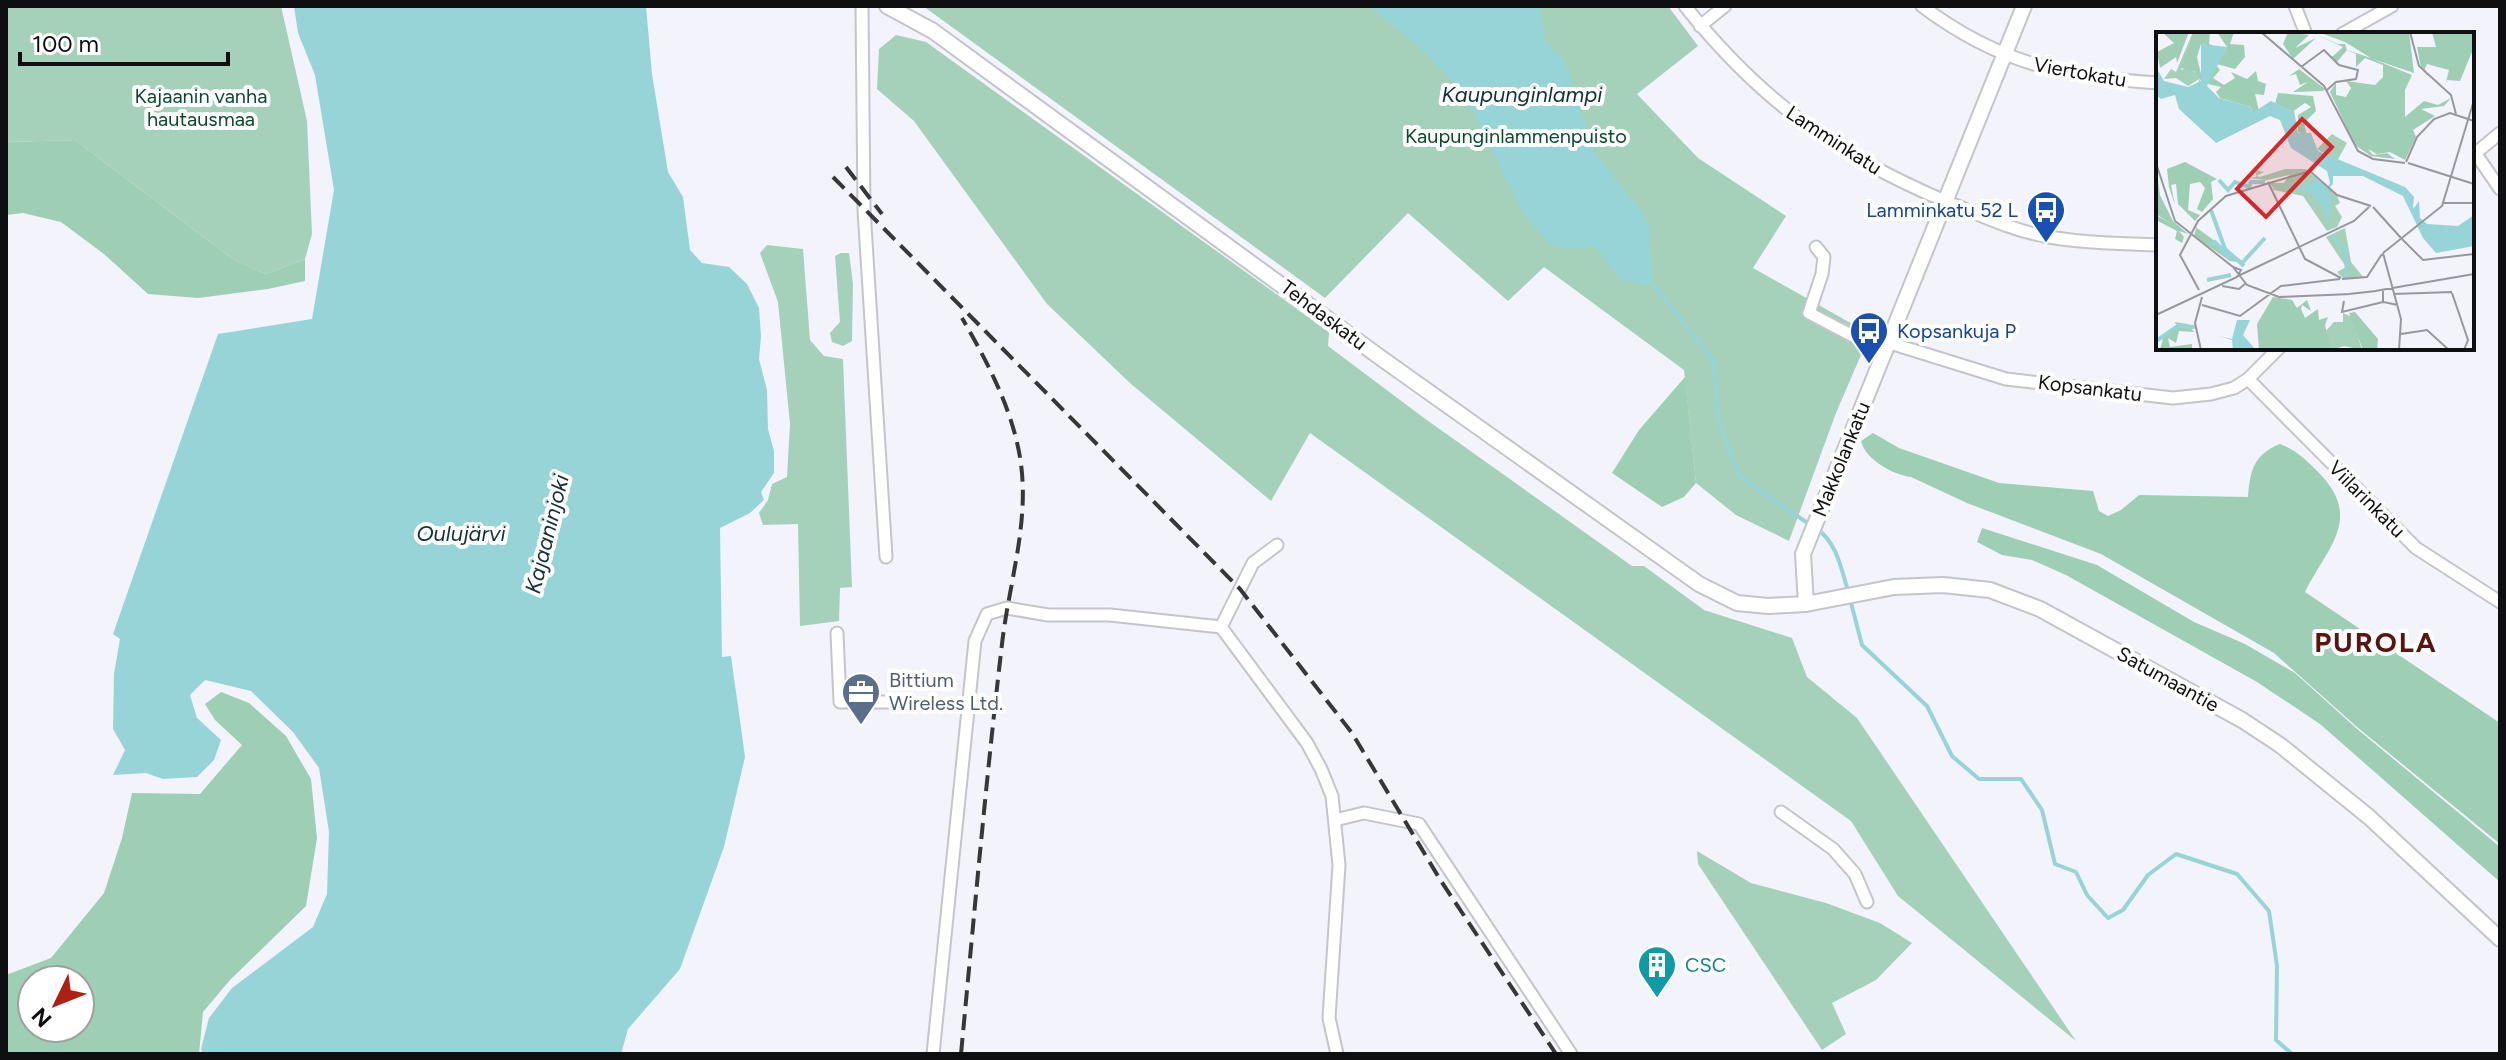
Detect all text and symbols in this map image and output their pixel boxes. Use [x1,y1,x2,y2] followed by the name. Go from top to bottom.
[20,16,228,66] scale bar
[32,29,99,58] text: 100 m
[2156,32,2474,350] inset map
[2032,52,2128,92] street label: Viertokatu
[1442,81,1603,108] water label: Kaupunginlampi
[135,84,267,131] park label: Kajaanin vanha hautausmaa
[1782,100,1886,180] street label: Lamminkatu
[1405,124,1627,148] park label: Kaupunginlammenpuisto
[2025,189,2067,244] bus stop icon: Lamminkatu 52 L
[1866,198,2019,222] place label: Lamminkatu 52 L
[1276,275,1372,355] street label: Tehdaskatu
[1848,310,1890,365] bus stop icon: Kopsankuja P
[1897,319,2017,343] place label: Kopsankuja P
[2037,370,2143,406] street label: Kopsankatu
[1807,398,1875,520] street label: Makkolankatu
[2324,456,2410,542] street label: Viilarinkatu
[519,471,575,596] water label: Kajaaninjoki
[416,520,506,547] water label: Oulujärvi
[2314,625,2438,659] district label: PUROLA
[2113,641,2223,717] street label: Satumaantie
[889,668,1003,715] place label: Bittium Wireless Ltd.
[840,671,882,726] office icon: Bittium Wireless Ltd.
[1636,944,1678,999] building icon: CSC
[1685,953,1726,977] place label: CSC
[16,964,96,1044] north arrow
[26,1002,57,1033] text: N

